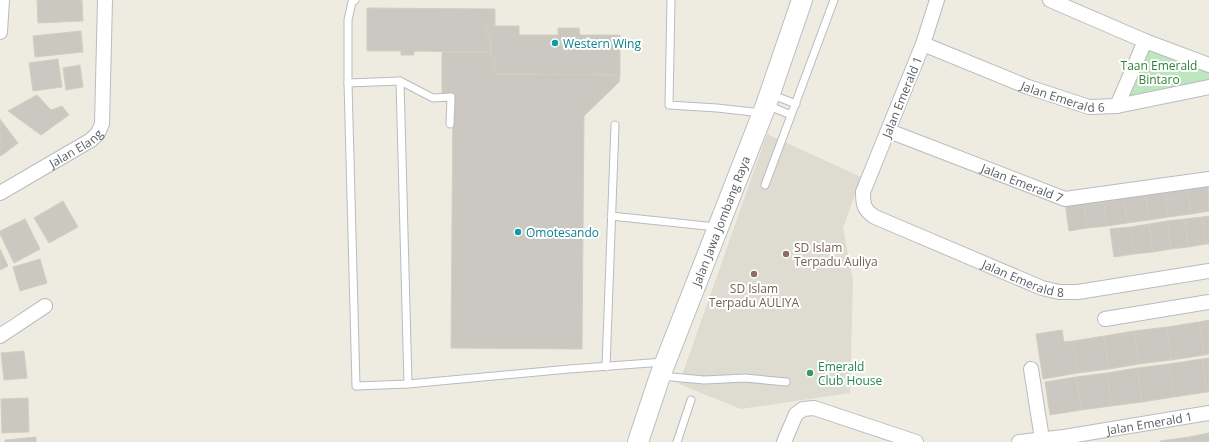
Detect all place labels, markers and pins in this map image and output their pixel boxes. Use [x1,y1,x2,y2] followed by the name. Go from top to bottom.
[563,35,641,52] place label: Western Wing
[550,38,560,48] marker: Western Wing
[526,224,599,241] place label: Omotesando
[513,227,523,237] marker: Omotesando
[794,239,878,270] place label: SD Islam Terpadu Auliya
[781,249,791,259] marker: SD Islam Terpadu Auliya
[749,269,759,279] marker: SD Islam Terpadu AULIYA
[709,280,800,311] place label: SD Islam Terpadu AULIYA
[818,358,883,389] place label: Emerald Club House
[805,368,815,378] marker: Emerald Club House

